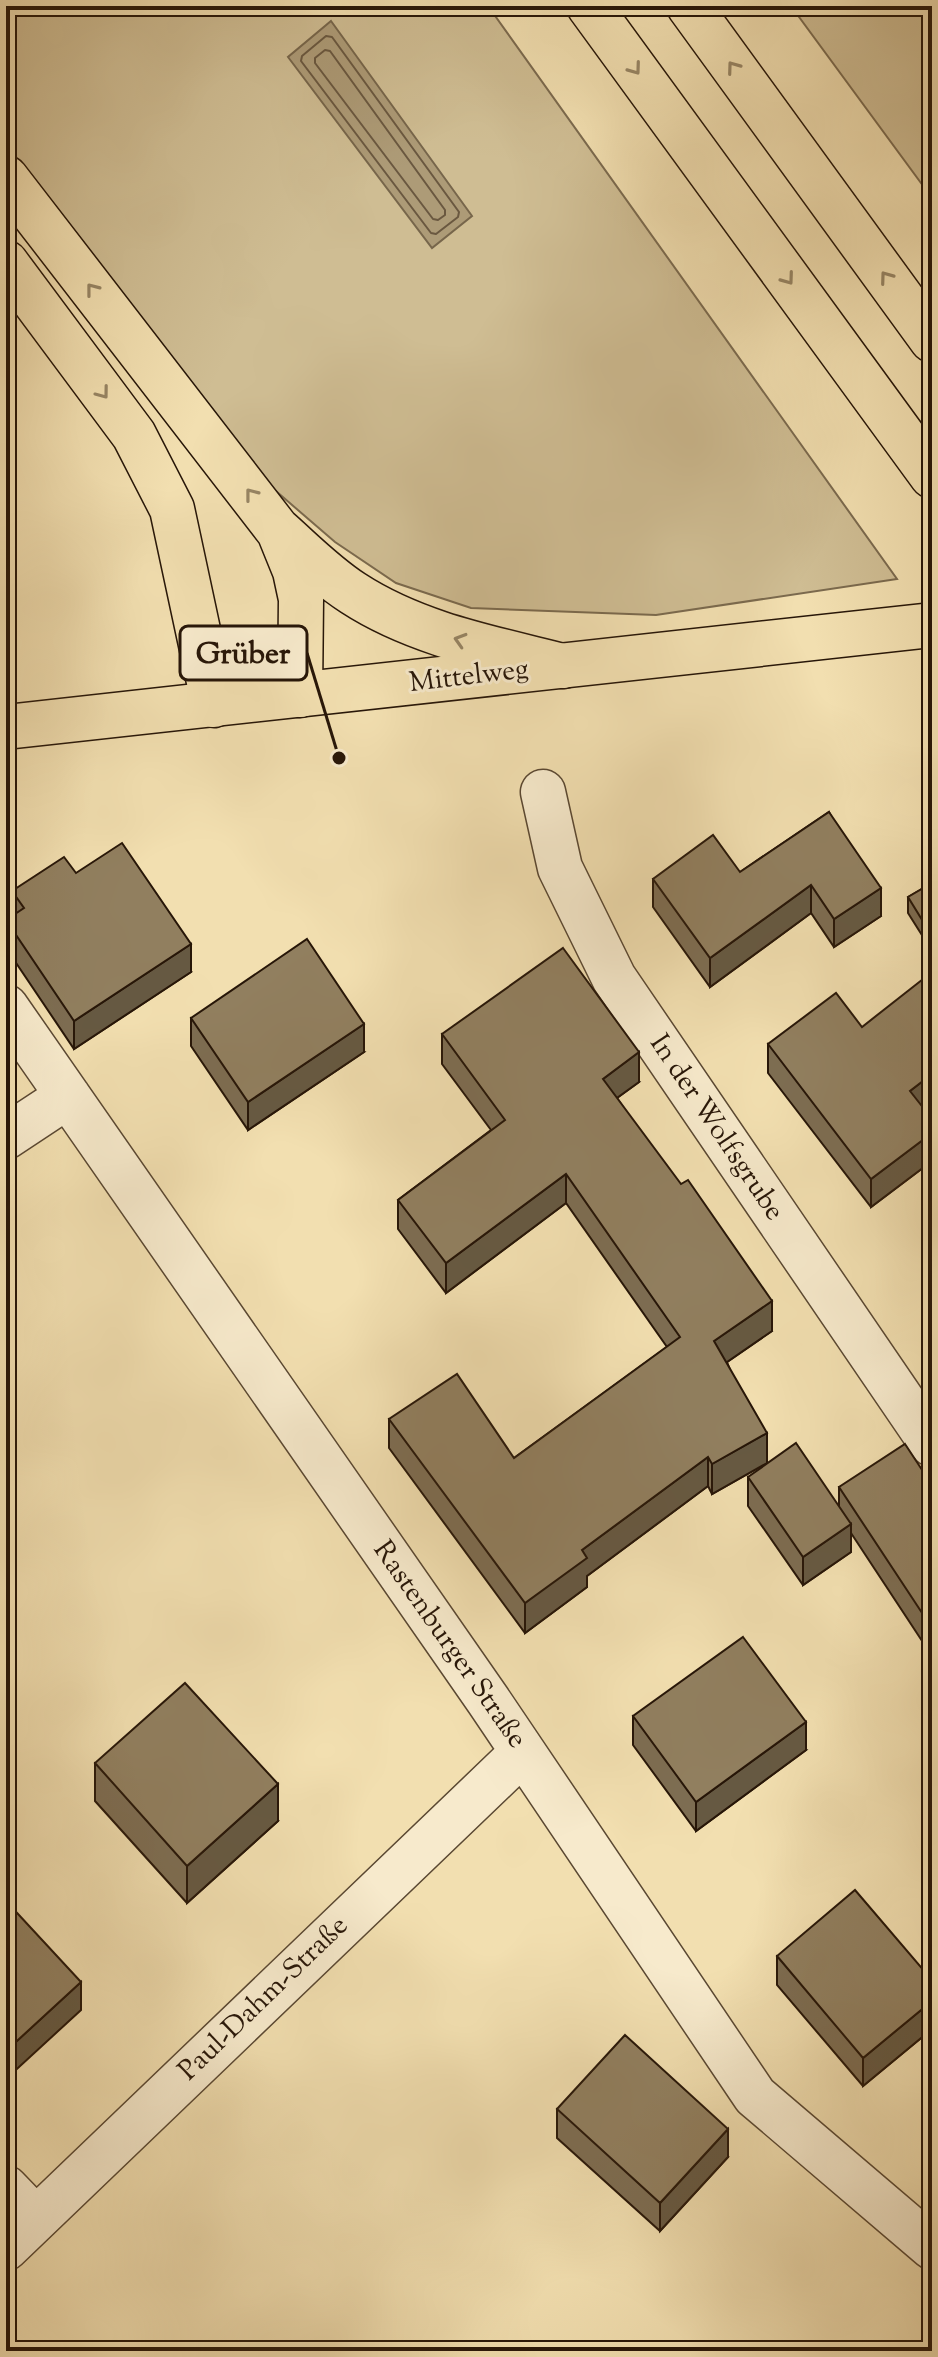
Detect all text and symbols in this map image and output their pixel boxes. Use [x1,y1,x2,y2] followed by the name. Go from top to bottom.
[626,60,640,75] one-way arrow
[729,61,743,76] one-way arrow
[779,270,793,285] one-way arrow
[881,272,896,286] one-way arrow
[87,284,102,298] one-way arrow
[93,384,108,398] one-way arrow
[247,489,261,503] one-way arrow
[180,626,307,680] callout: Grüber
[454,633,468,649] one-way arrow
[196,634,291,677] text: Grüber
[407,650,531,704] street label: Mittelweg
[639,1027,793,1229] street label: In der Wolfsgrube
[362,1533,536,1757] street label: Rastenburger Straße
[170,1907,358,2091] street label: Paul-Dahm-Straße

